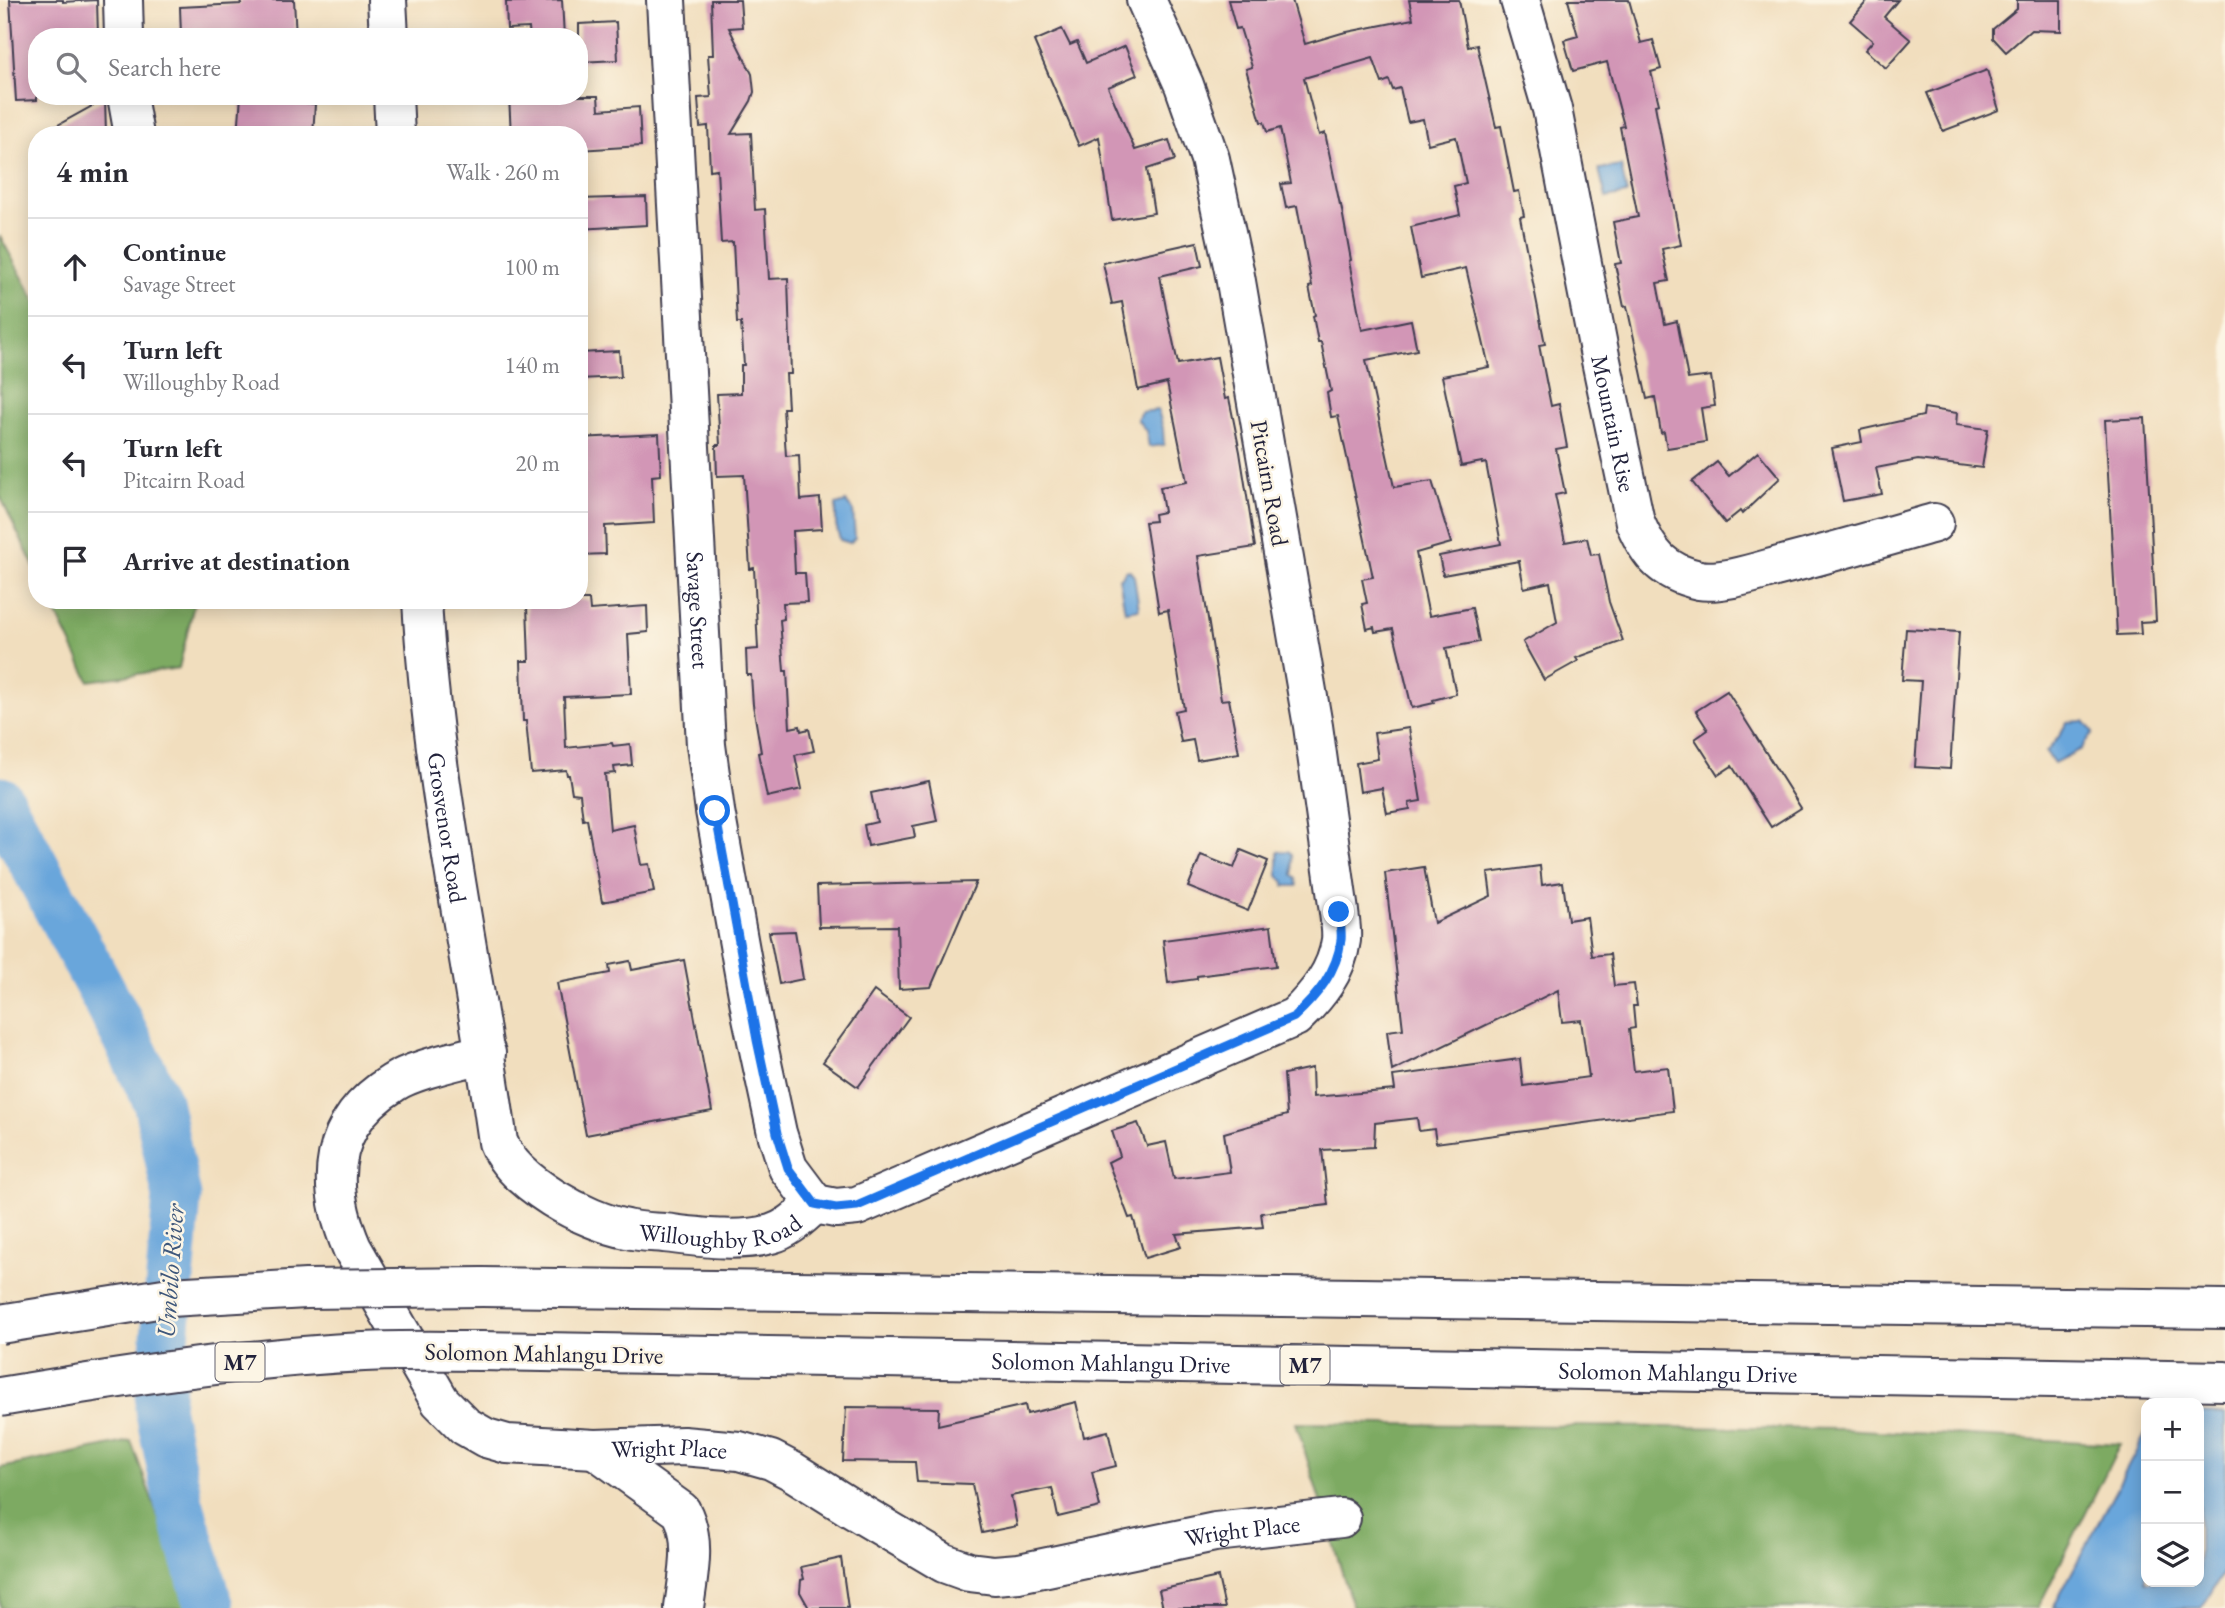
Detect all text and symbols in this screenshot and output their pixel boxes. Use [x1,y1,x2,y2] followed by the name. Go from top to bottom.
[28,28,588,105] search box
[52,48,90,86] icon: search
[108,50,221,84] text: Search here
[56,152,129,191] text: 4 min
[446,157,560,187] text: Walk · 260 m
[123,235,226,269] text: Continue
[56,248,94,286] icon: ahead
[504,252,560,282] text: 100 m
[123,269,235,299] text: Savage Street
[123,333,222,367] text: Turn left
[56,346,94,384] icon: left
[504,350,560,380] text: 140 m
[1585,352,1644,495] street label: Mountain Rise
[123,367,280,397] text: Willoughby Road
[1244,418,1296,549] street label: Pitcairn Road
[123,431,222,465] text: Turn left
[56,444,94,482] icon: left
[515,448,560,478] text: 20 m
[123,465,245,495] text: Pitcairn Road
[56,542,94,580] icon: arrive
[123,544,350,578] text: Arrive at destination
[680,551,717,670] street label: Savage Street
[421,750,475,906] street label: Grosvenor Road
[699,795,730,826] route start
[1323,896,1354,927] route end
[148,1202,192,1339] water label: Umbilo River
[638,1206,808,1254] street label: Willoughby Road
[424,1335,664,1371] street label: Solomon Mahlangu Drive
[216,1343,264,1382] road number: M7
[991,1344,1231,1379] street label: Solomon Mahlangu Drive
[1280,1346,1330,1384] road number: M7
[1558,1354,1797,1389] street label: Solomon Mahlangu Drive
[2141,1398,2204,1587] map controls
[2141,1398,2204,1461] button: +
[611,1430,729,1465] street label: Wright Place
[2141,1461,2204,1524] button: −
[1182,1507,1302,1553] street label: Wright Place
[2141,1524,2204,1587] button: layers

